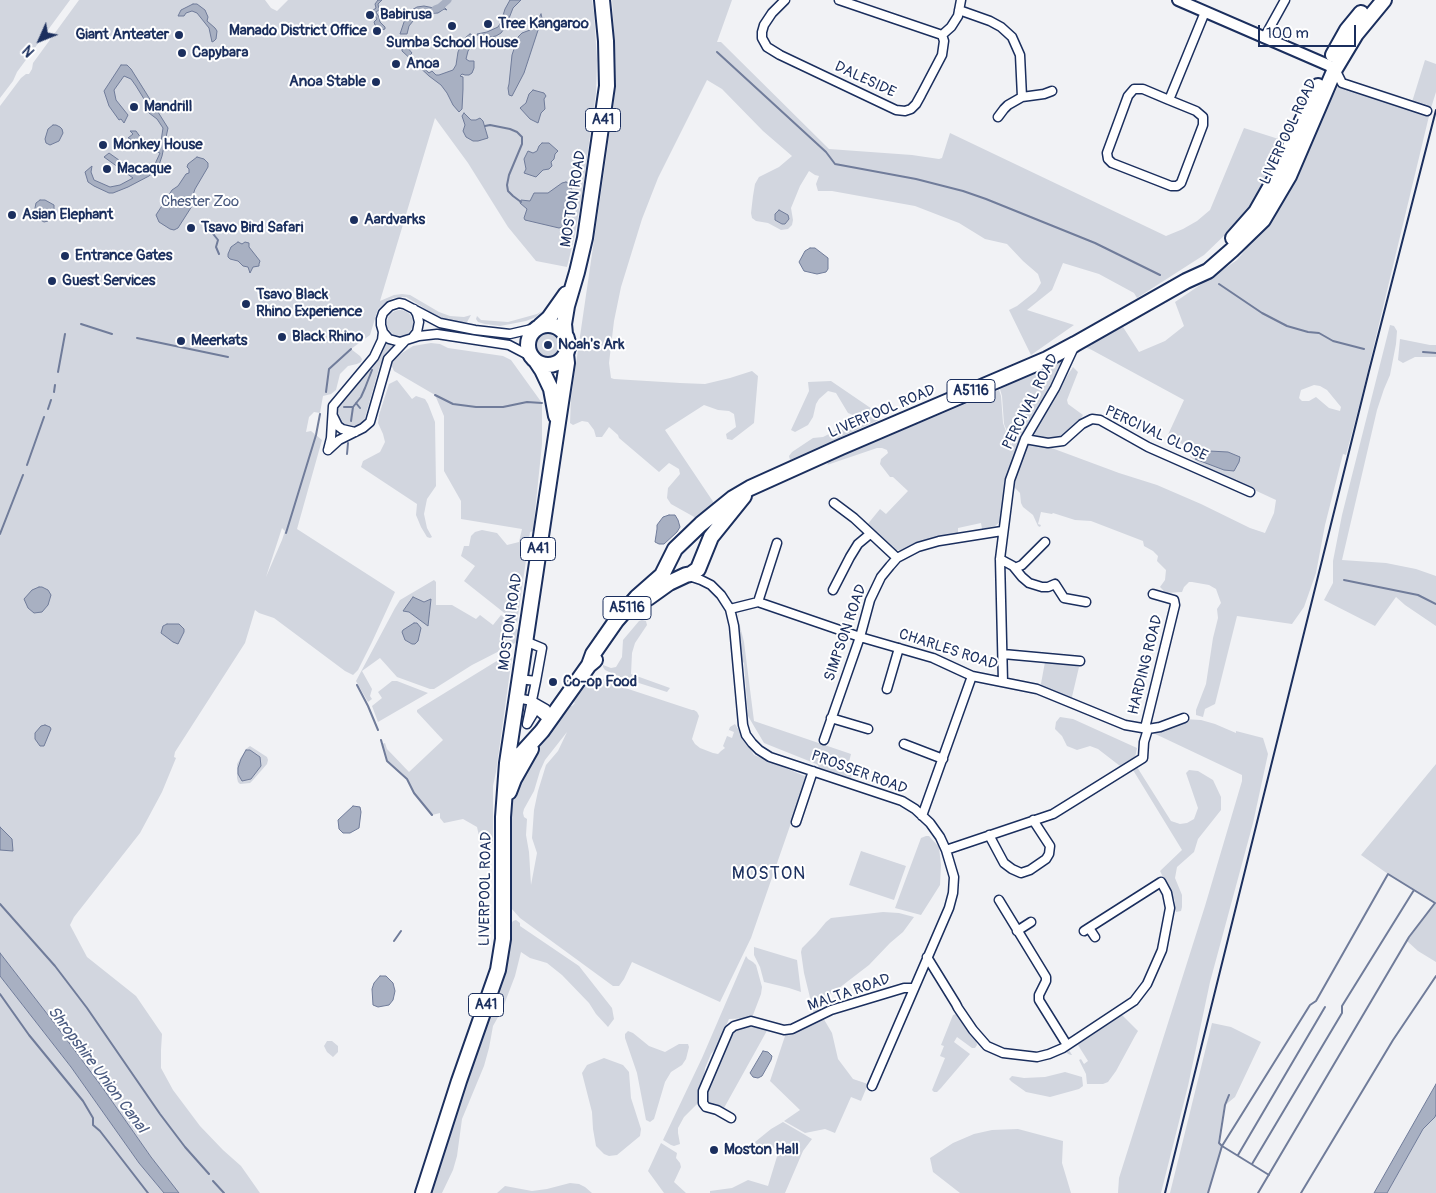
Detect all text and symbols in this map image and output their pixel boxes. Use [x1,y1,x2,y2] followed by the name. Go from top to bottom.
[380,6,432,24] place label: Babirusa
[364,9,376,21] marker: Babirusa
[15,15,65,65] north arrow
[498,15,589,33] place label: Tree Kangaroo
[1261,15,1358,47] scale bar
[482,18,494,30] marker: Tree Kangaroo
[446,20,458,32] marker: Sumba School House
[229,22,367,40] place label: Manado District Office
[1266,24,1309,43] text: 100 m
[371,25,383,37] marker: Manado District Office
[75,26,169,44] place label: Giant Anteater
[173,29,185,41] marker: Giant Anteater
[386,34,518,52] place label: Sumba School House
[19,41,38,60] text: N
[192,44,248,62] place label: Capybara
[176,47,188,59] marker: Capybara
[406,55,440,73] place label: Anoa
[390,58,402,70] marker: Anoa
[831,58,899,102] street label: DALESIDE
[289,73,366,91] place label: Anoa Stable
[370,76,382,88] marker: Anoa Stable
[1257,76,1321,188] street label: LIVERPOOL ROAD
[144,98,192,116] place label: Mandrill
[128,101,140,113] marker: Mandrill
[586,108,620,132] road number: A41
[113,136,203,154] place label: Monkey House
[97,139,109,151] marker: Monkey House
[557,149,591,249] street label: MOSTON ROAD
[117,160,171,178] place label: Macaque
[101,163,113,175] marker: Macaque
[161,193,239,211] park label: Chester Zoo
[22,206,113,224] place label: Asian Elephant
[6,209,18,221] marker: Asian Elephant
[364,211,425,229] place label: Aardvarks
[348,214,360,226] marker: Aardvarks
[201,219,303,237] place label: Tsavo Bird Safari
[185,222,197,234] marker: Tsavo Bird Safari
[75,247,172,265] place label: Entrance Gates
[59,250,71,262] marker: Entrance Gates
[62,272,156,290] place label: Guest Services
[46,275,58,287] marker: Guest Services
[256,286,362,321] place label: Tsavo Black Rhino Experience
[240,298,252,310] marker: Tsavo Black Rhino Experience
[292,328,363,346] place label: Black Rhino
[276,331,288,343] marker: Black Rhino
[191,332,247,350] place label: Meerkats
[175,335,187,347] marker: Meerkats
[558,336,624,354] place label: Noah's Ark
[542,339,554,351] marker: Noah's Ark
[999,351,1063,453] street label: PERCIVAL ROAD
[947,380,995,402] road number: A5116
[826,381,938,443] street label: LIVERPOOL ROAD
[1102,402,1210,466] street label: PERCIVAL CLOSE
[520,538,556,560] road number: A41
[495,572,527,672] street label: MOSTON ROAD
[821,582,871,684] street label: SIMPSON ROAD
[603,596,651,620] road number: A5116
[1125,613,1167,717] street label: HARDING ROAD
[896,626,1000,674] street label: CHARLES ROAD
[563,673,637,691] place label: Co-op Food
[547,676,559,688] marker: Co-op Food
[808,747,910,799] street label: PROSSER ROAD
[476,832,496,946] street label: LIVERPOOL ROAD
[731,863,807,885] district label: MOSTON
[805,970,893,1016] street label: MALTA ROAD
[468,994,504,1016] road number: A41
[43,1003,151,1137] water label: Shropshire Union Canal
[724,1141,799,1159] place label: Moston Hall
[708,1144,720,1156] marker: Moston Hall

